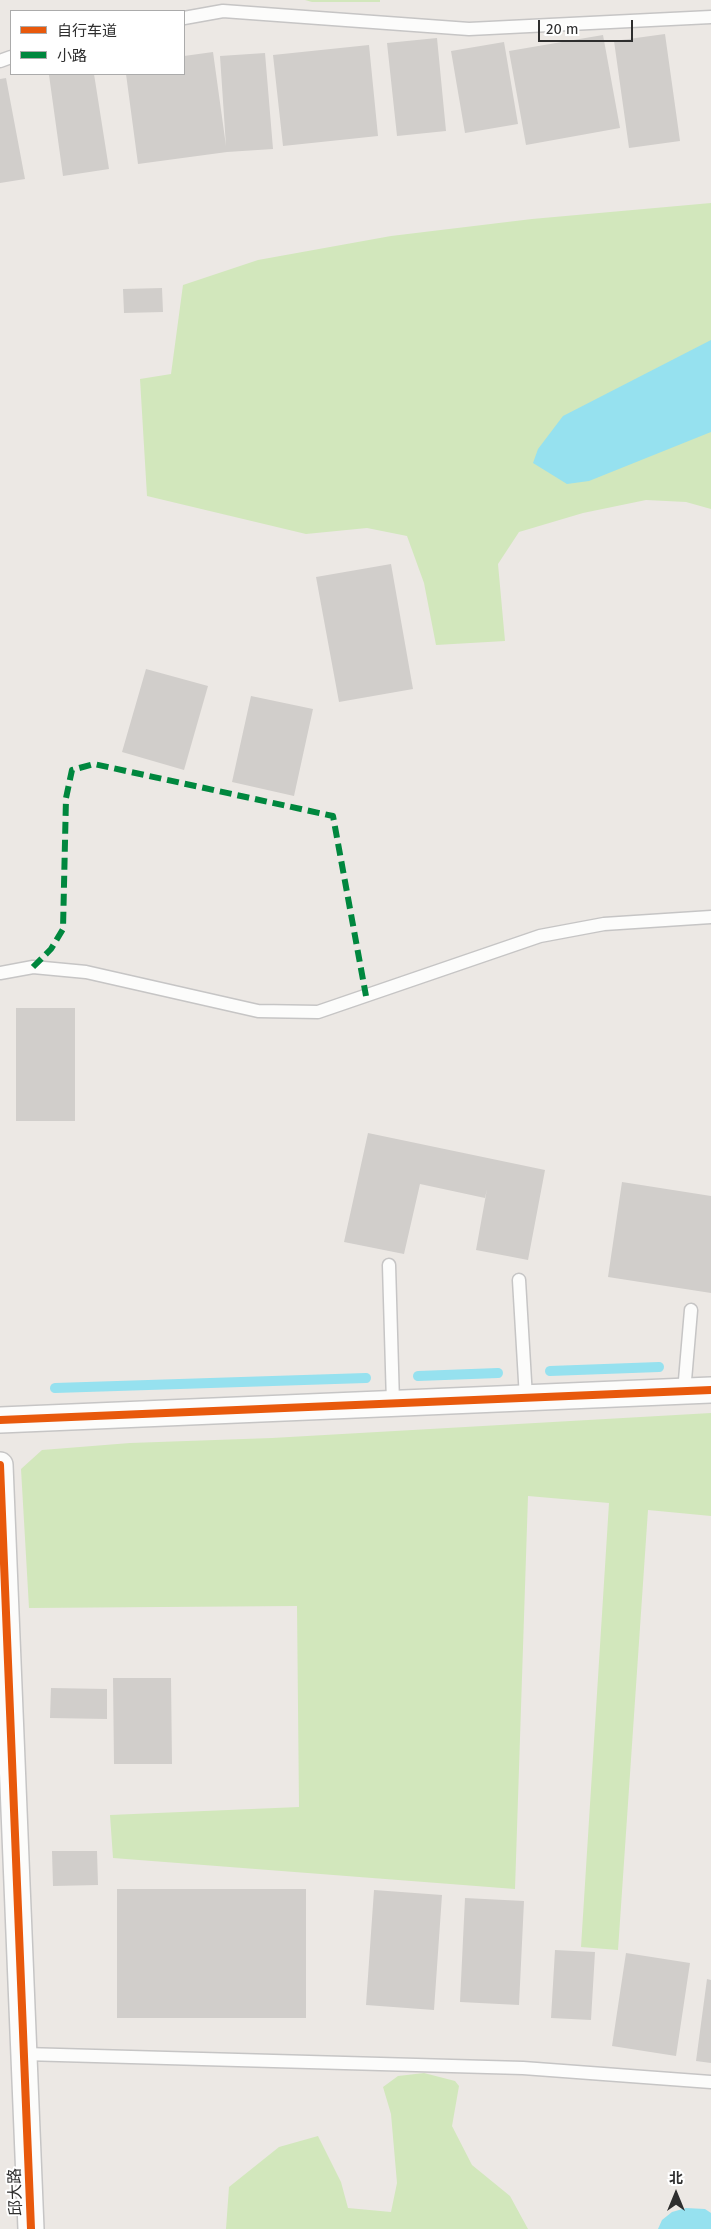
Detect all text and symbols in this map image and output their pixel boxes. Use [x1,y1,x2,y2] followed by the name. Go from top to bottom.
[10,10,185,75] legend
[541,10,636,42] scale bar
[546,20,579,38] text: 20 m
[57,22,117,40] text: 自行车道
[57,47,87,65] text: 小路
[6,2168,26,2216] street label: 邱大路
[651,2169,701,2219] north arrow
[669,2170,683,2187] text: 北

